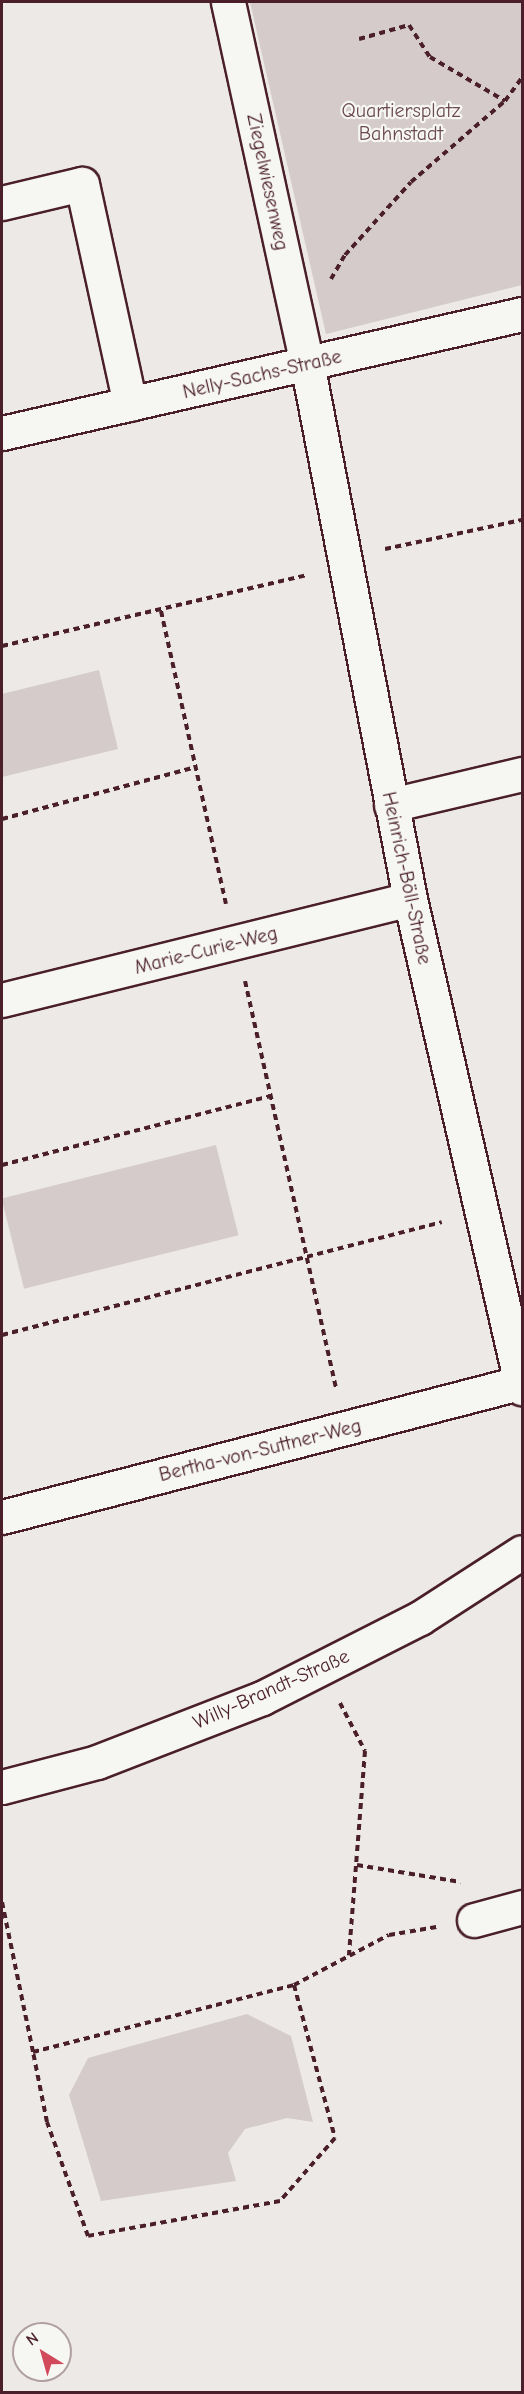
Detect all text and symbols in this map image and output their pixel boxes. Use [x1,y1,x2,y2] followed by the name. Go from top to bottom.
[342,99,460,146] park label: Quartiersplatz Bahnstadt
[242,111,294,253] street label: Ziegelwiesenweg
[180,344,344,404] street label: Nelly-Sachs-Straße
[377,789,437,967] street label: Heinrich-Böll-Straße
[132,921,280,979] street label: Marie-Curie-Weg
[156,1413,364,1487] street label: Bertha-von-Suttner-Weg
[189,1644,353,1734] street label: Willy-Brandt-Straße
[12,2322,72,2382] north arrow
[23,2329,42,2350] text: N

